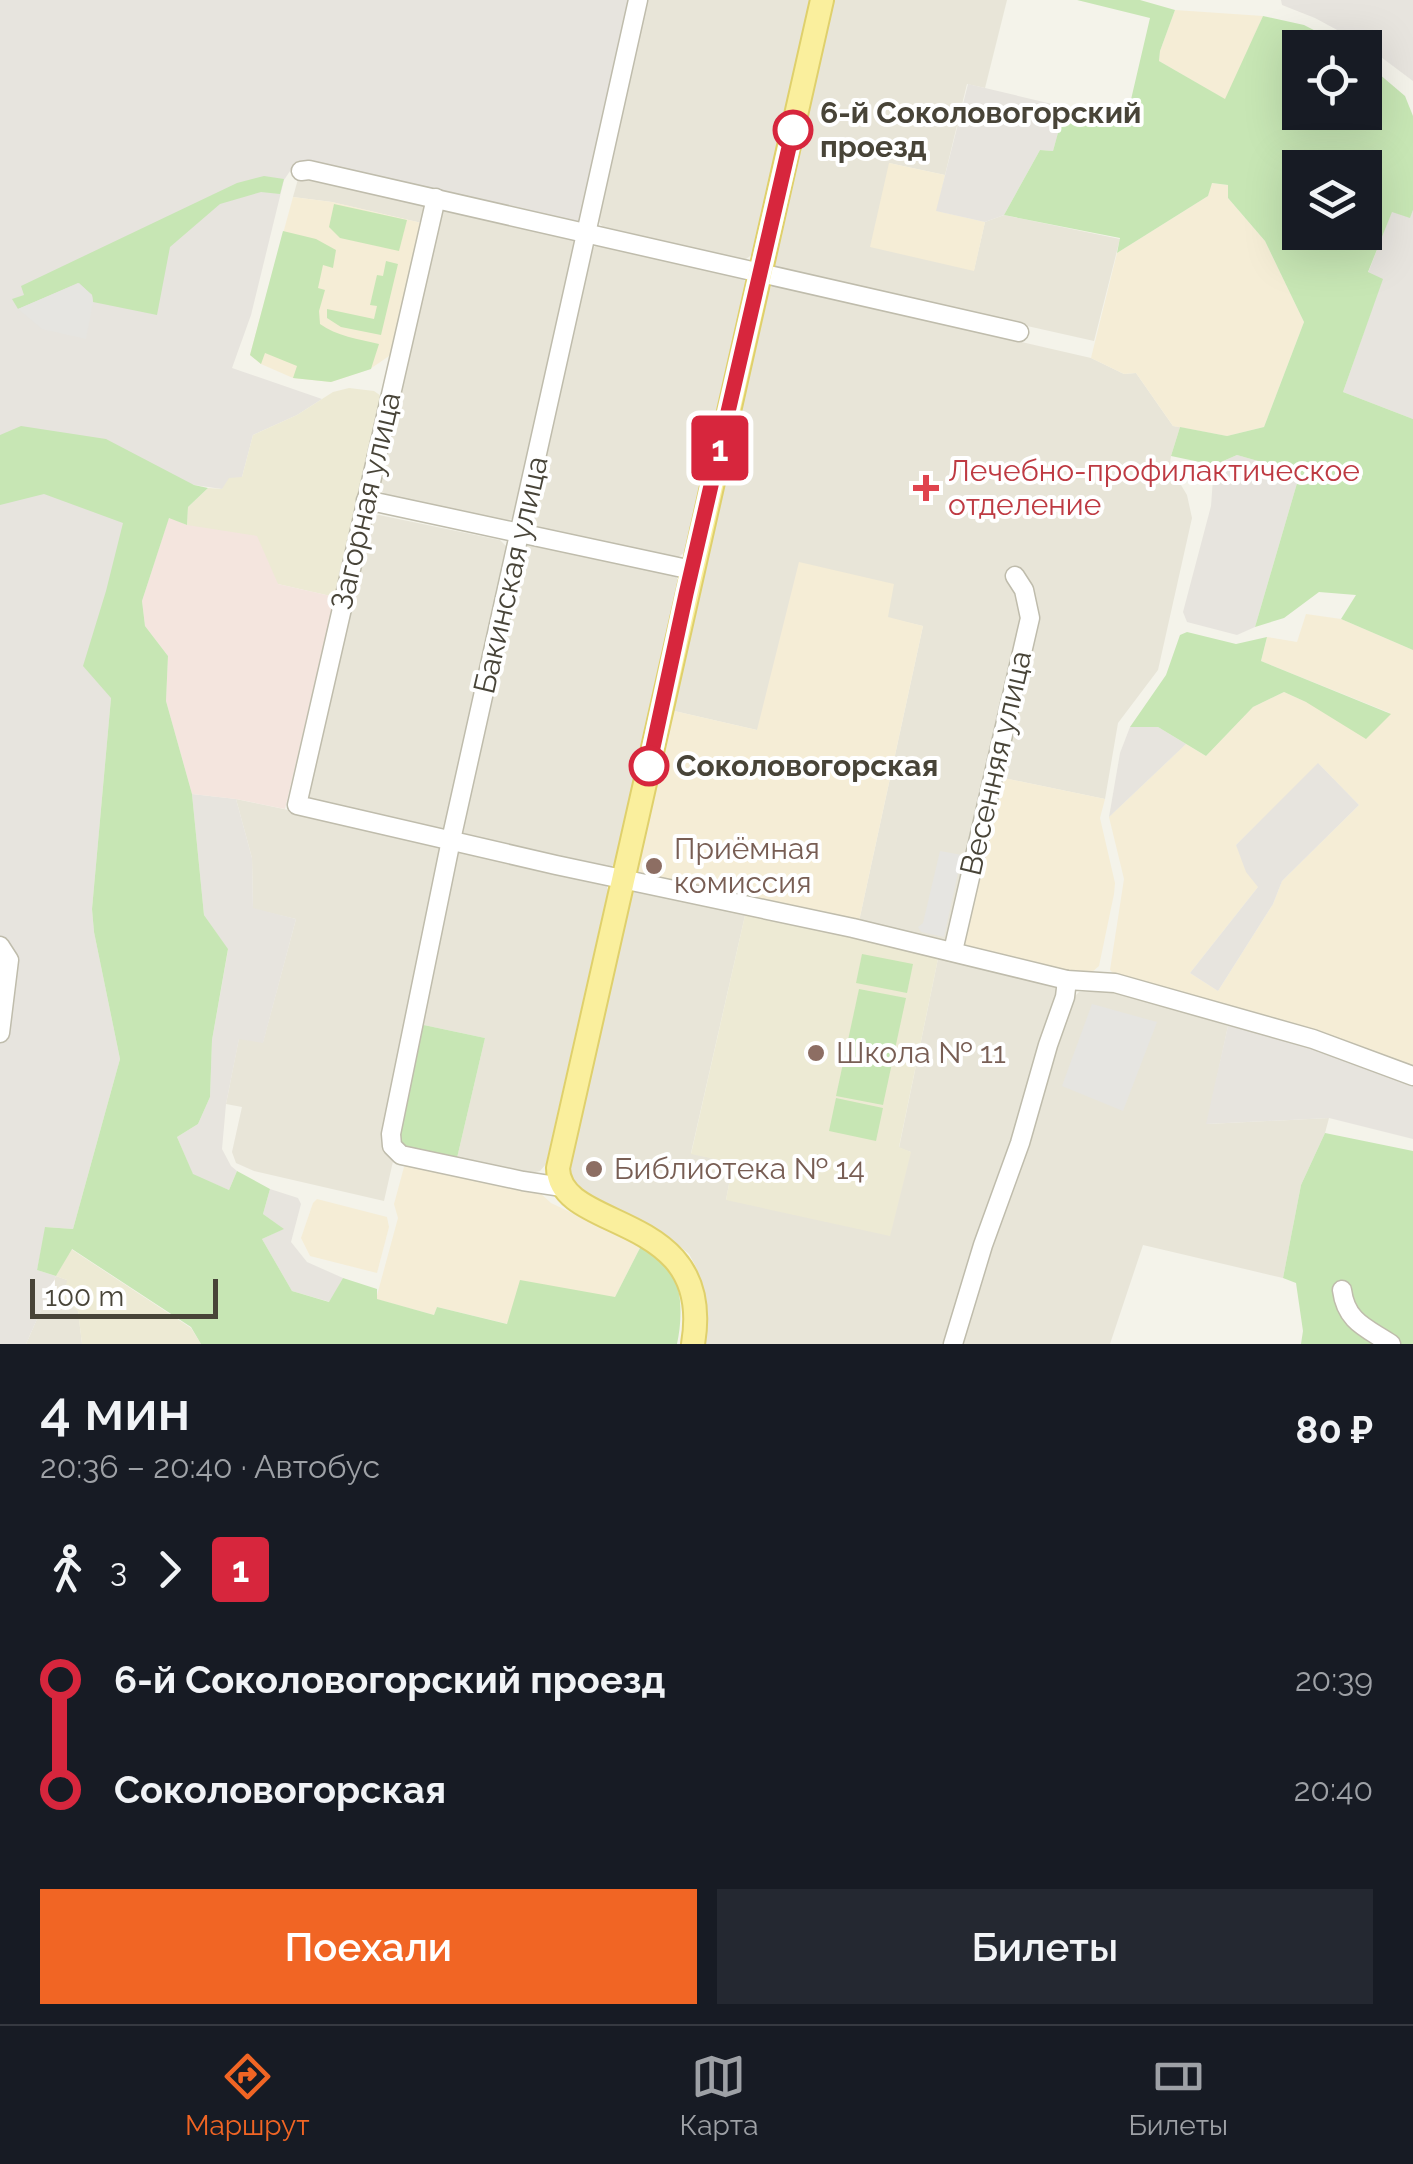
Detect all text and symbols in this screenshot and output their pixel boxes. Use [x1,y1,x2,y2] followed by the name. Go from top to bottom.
[1282,30,1382,250] map controls
[1282,30,1382,130] button: locate
[820,95,1141,164] place label: 6-й Соколовогорский проезд
[774,111,812,149] marker: 6-й Соколовогорский проезд
[1282,150,1382,250] button: layers
[323,389,408,613] street label: Загорная улица
[688,416,752,480] line badge: 1
[711,428,729,469] text: 1
[466,453,555,697] street label: Бакинская улица
[948,453,1360,522] place label: Лечебно-профилактическое отделение
[913,475,939,501] marker: Лечебно-профилактическое отделение
[953,647,1038,879] street label: Весенняя улица
[630,747,668,785] marker: Соколовогорская
[676,748,938,783] place label: Соколовогорская
[674,831,820,900] place label: Приёмная комиссия
[643,855,665,877] marker: Приёмная комиссия
[836,1035,1006,1070] place label: Школа № 11
[805,1042,827,1064] marker: Школа № 11
[614,1151,865,1186] place label: Библиотека № 14
[583,1158,605,1180] marker: Библиотека № 14
[30,1274,218,1318] scale bar
[45,1280,124,1313] text: 100 m
[40,1378,190,1443] text: 4 мин
[1296,1407,1373,1452] text: 80 ₽
[40,1448,380,1485] text: 20:36 – 20:40 · Автобус
[40,1542,95,1597] icon: walk
[142,1542,197,1597] icon: forward
[232,1549,249,1590] text: 1
[110,1551,127,1588] text: 3
[114,1657,666,1702] text: 6-й Соколовогорский проезд
[1295,1661,1373,1698] text: 20:39
[114,1767,446,1812] text: Соколовогорская
[1294,1771,1373,1808] text: 20:40
[40,1889,697,2004] button: Поехали
[717,1889,1373,2004] button: Билеты
[185,2049,310,2142] tab: Маршрут
[680,2049,758,2142] tab: Карта
[1128,2049,1228,2142] tab: Билеты

